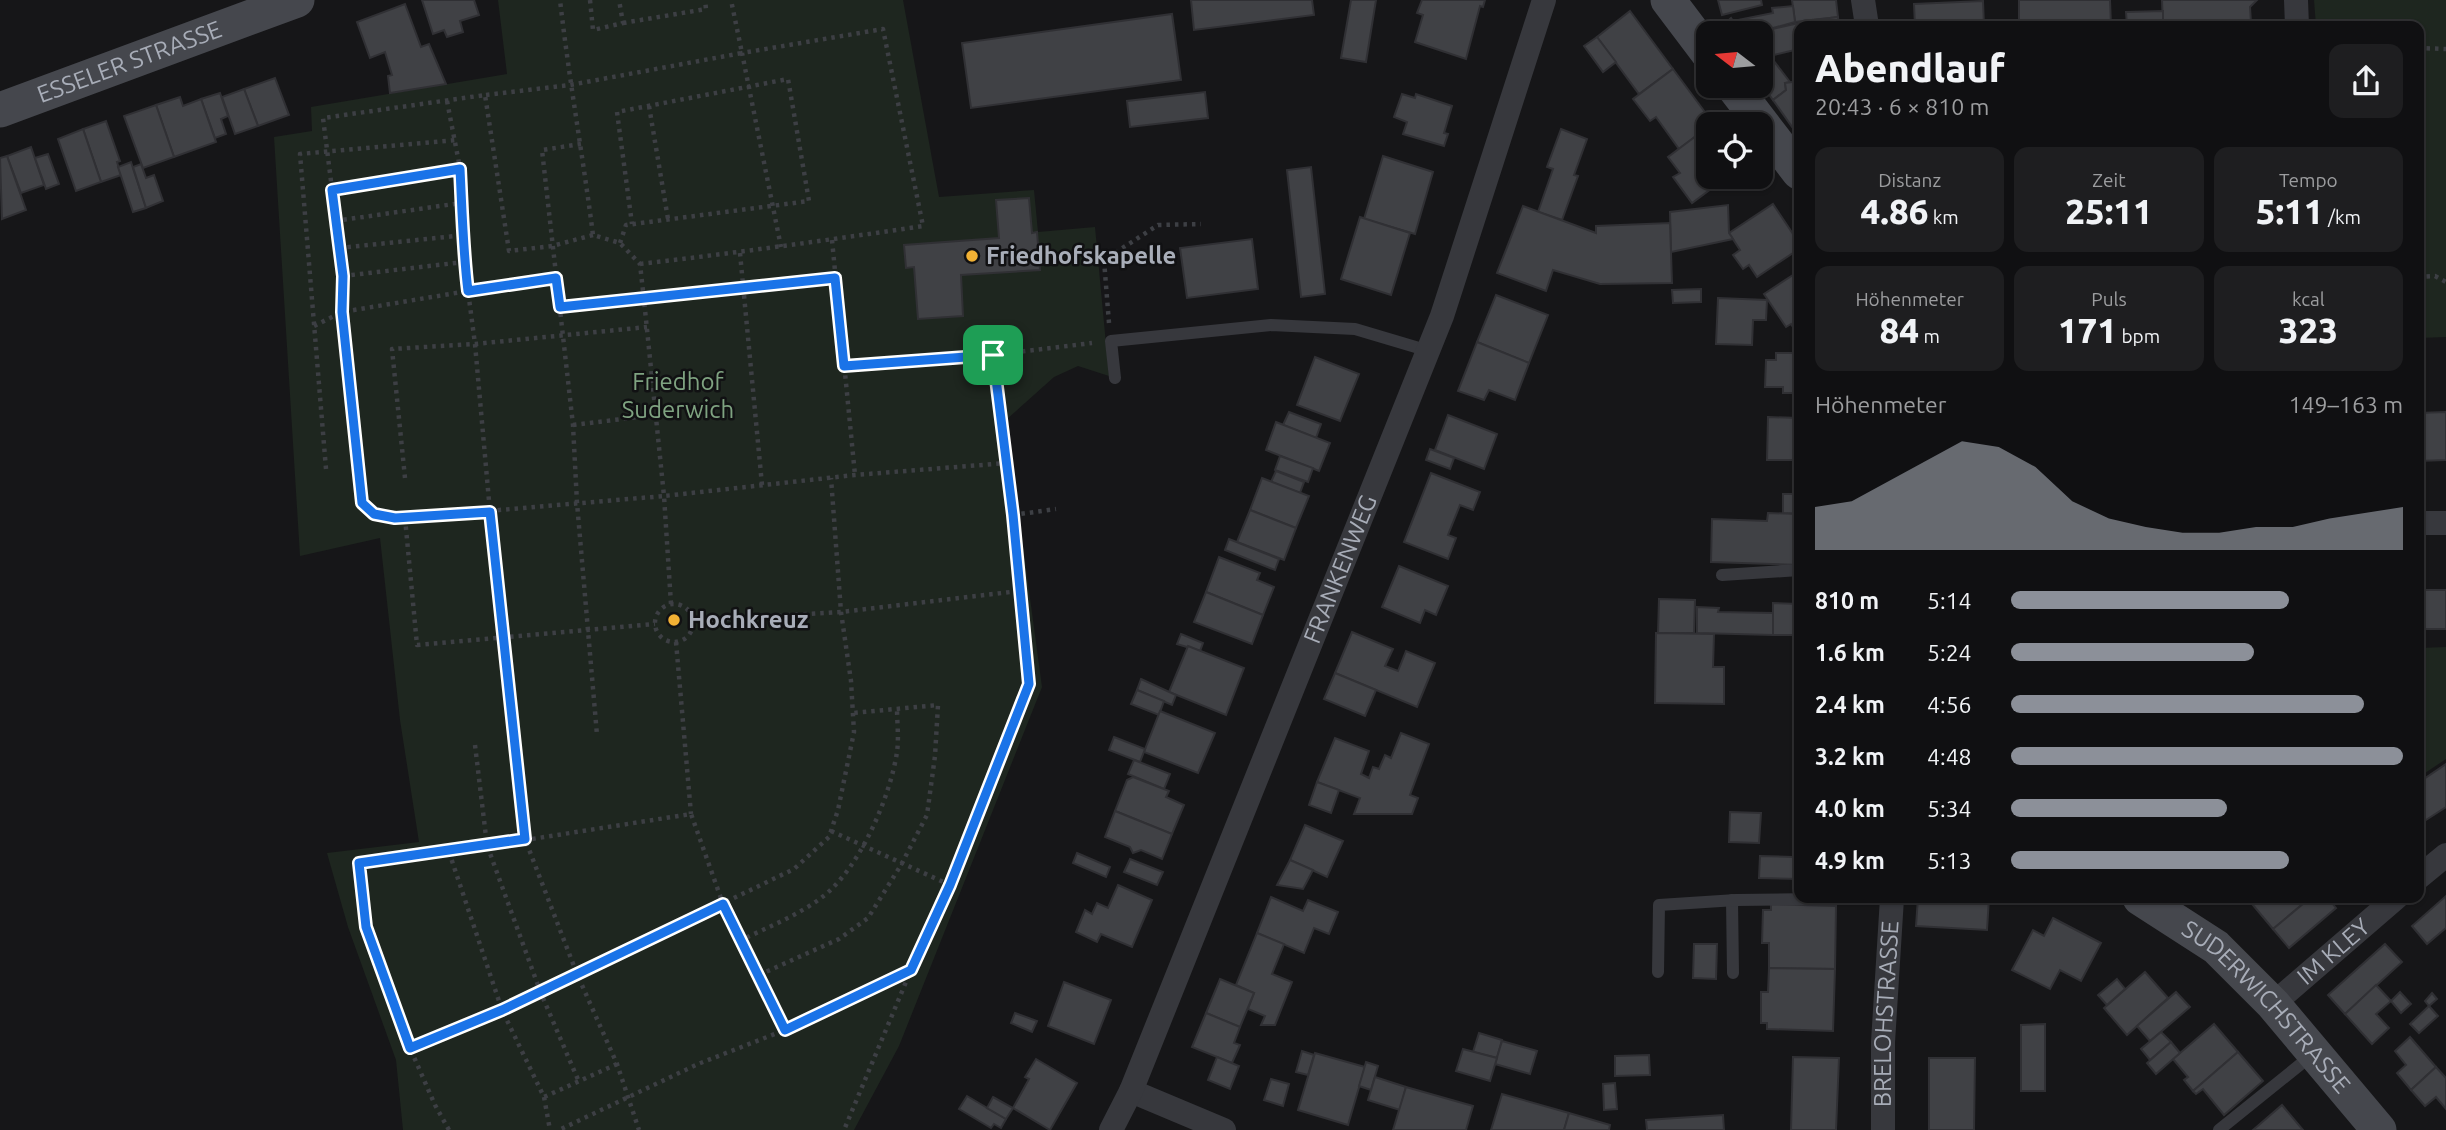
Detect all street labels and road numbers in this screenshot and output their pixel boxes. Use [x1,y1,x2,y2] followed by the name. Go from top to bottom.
[33,15,225,108] street label: ESSELER STRASSE
[1298,491,1382,647] street label: FRANKENWEG
[2292,913,2375,990] street label: IM KLEY
[2177,915,2356,1098] street label: SUDERWICHSTRASSE
[1869,920,1904,1107] street label: BRELOHSTRASSE

